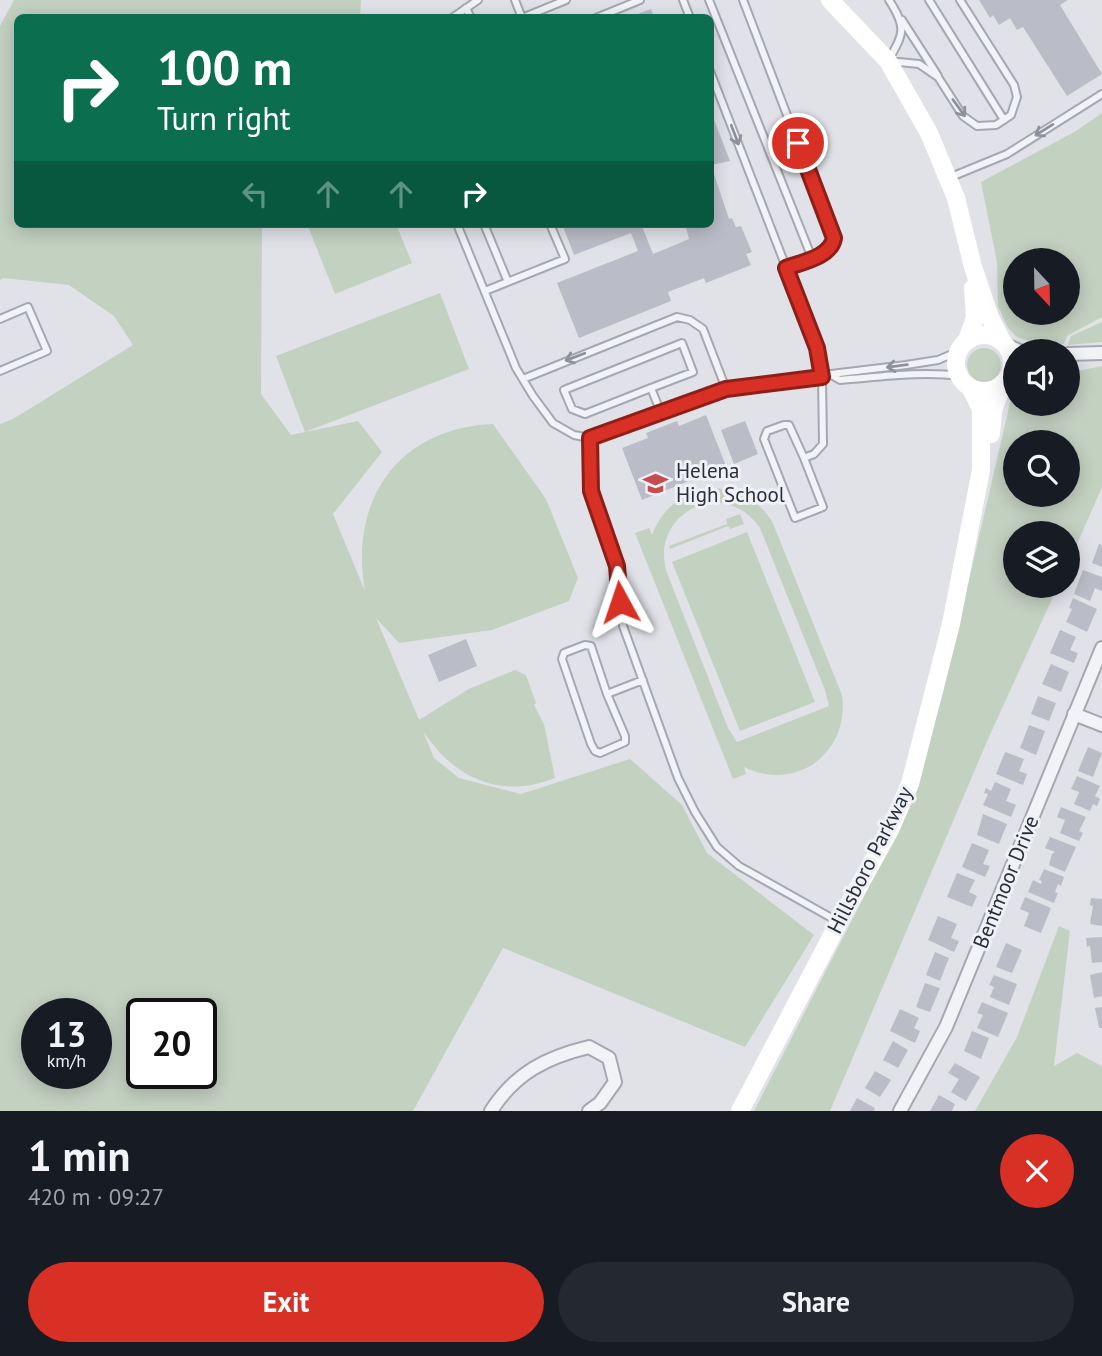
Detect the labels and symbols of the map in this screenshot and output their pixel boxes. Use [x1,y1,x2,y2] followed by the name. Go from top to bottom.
[951,99,966,118] one-way arrow
[768,113,828,173] pin
[730,123,742,145] one-way arrow
[1035,124,1055,138] one-way arrow
[1003,248,1080,326] north arrow
[565,352,586,365] one-way arrow
[886,360,908,373] one-way arrow
[676,457,785,508] place label: Helena High School
[642,469,670,497] school or university icon: Helena High School
[583,565,657,639] position arrow
[821,781,918,938] street label: Hillsboro Parkway
[967,811,1044,952] street label: Bentmoor Drive
[126,998,217,1089] speed limit sign: 20

